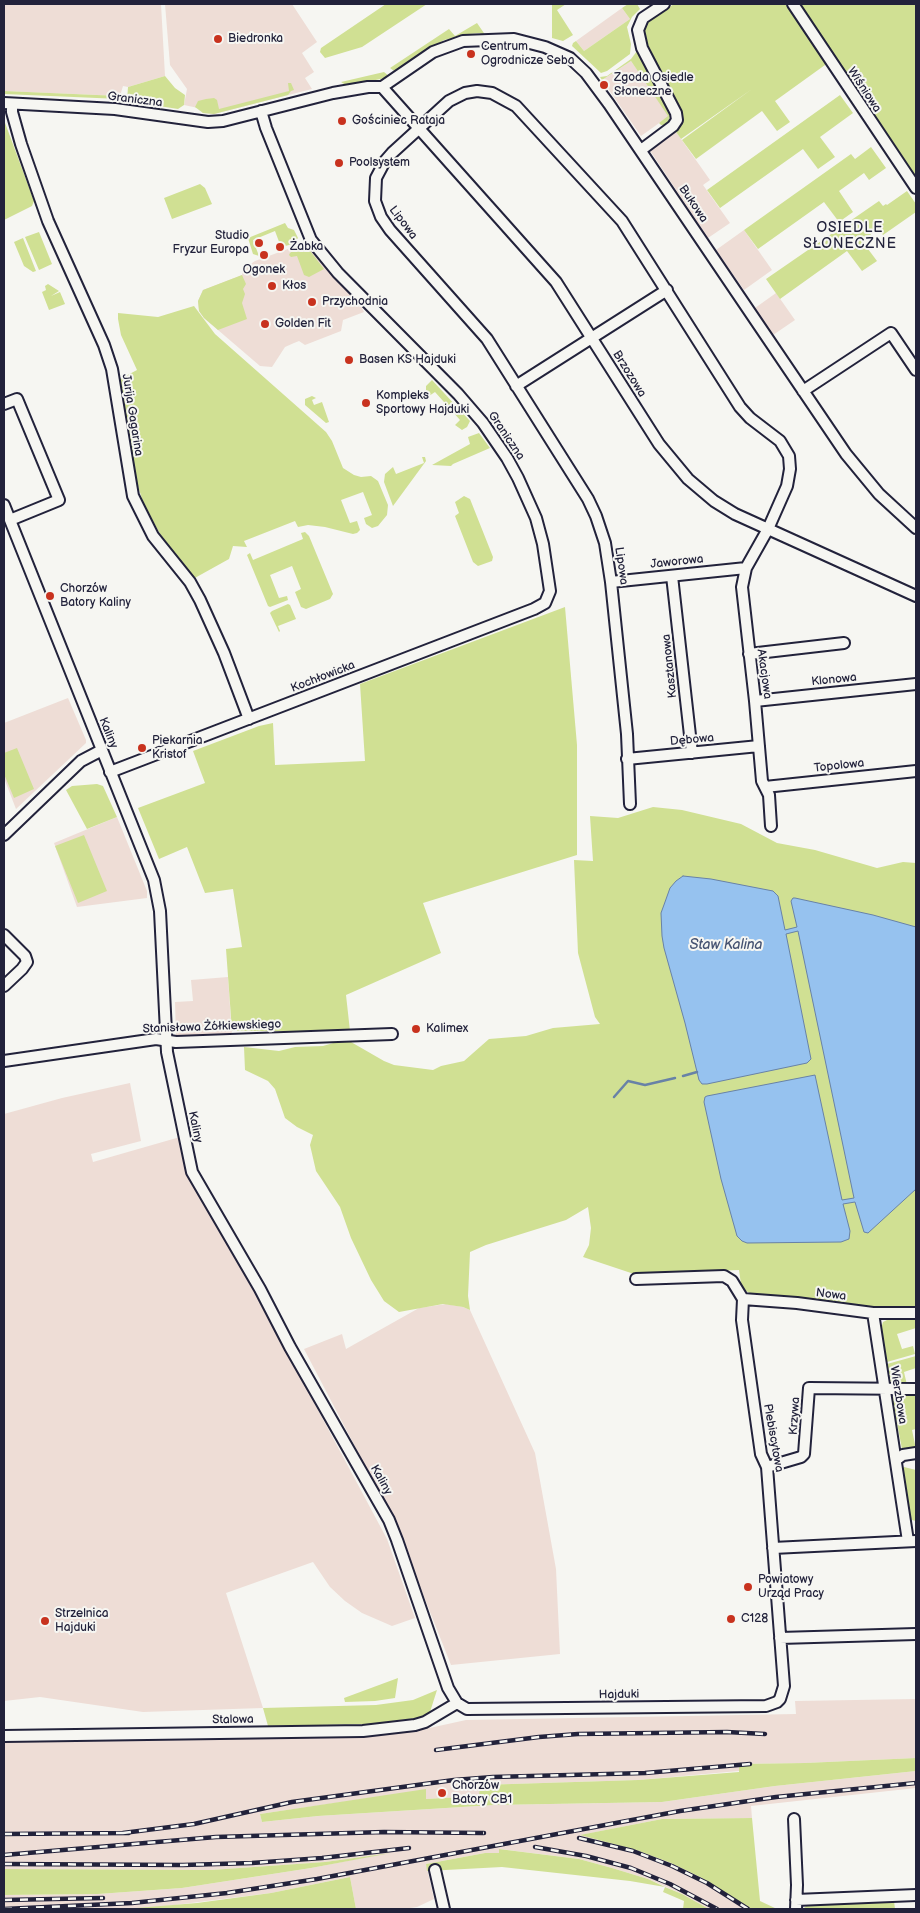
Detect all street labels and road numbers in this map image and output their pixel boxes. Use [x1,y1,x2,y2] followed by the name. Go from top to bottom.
[844,65,884,115] street label: Wiśniowa
[107,89,163,111] street label: Graniczna
[675,183,711,225] street label: Bukowa
[386,203,420,243] street label: Lipowa
[609,348,649,400] street label: Brzozowa
[118,373,146,457] street label: Jurija Gagarina
[485,409,527,463] street label: Graniczna
[611,546,631,586] street label: Lipowa
[650,552,704,572] street label: Jaworowa
[659,633,681,699] street label: Kasztanowa
[753,648,775,700] street label: Akacjowa
[289,658,357,696] street label: Kochłowicka
[811,670,857,690] street label: Klonowa
[95,715,121,751] street label: Kaliny
[669,731,715,749] street label: Dębowa
[813,756,865,776] street label: Topolowa
[142,1017,282,1037] street label: Stanisława Żółkiewskiego
[185,1110,205,1144] street label: Kaliny
[815,1286,847,1304] street label: Nowa
[886,1365,910,1425] street label: Wierzbowa
[786,1396,804,1436] street label: Krzywa
[760,1403,786,1473] street label: Plebiscytowa
[367,1462,395,1498] street label: Kaliny
[599,1687,639,1703] street label: Hajduki
[212,1712,254,1728] street label: Stalowa

